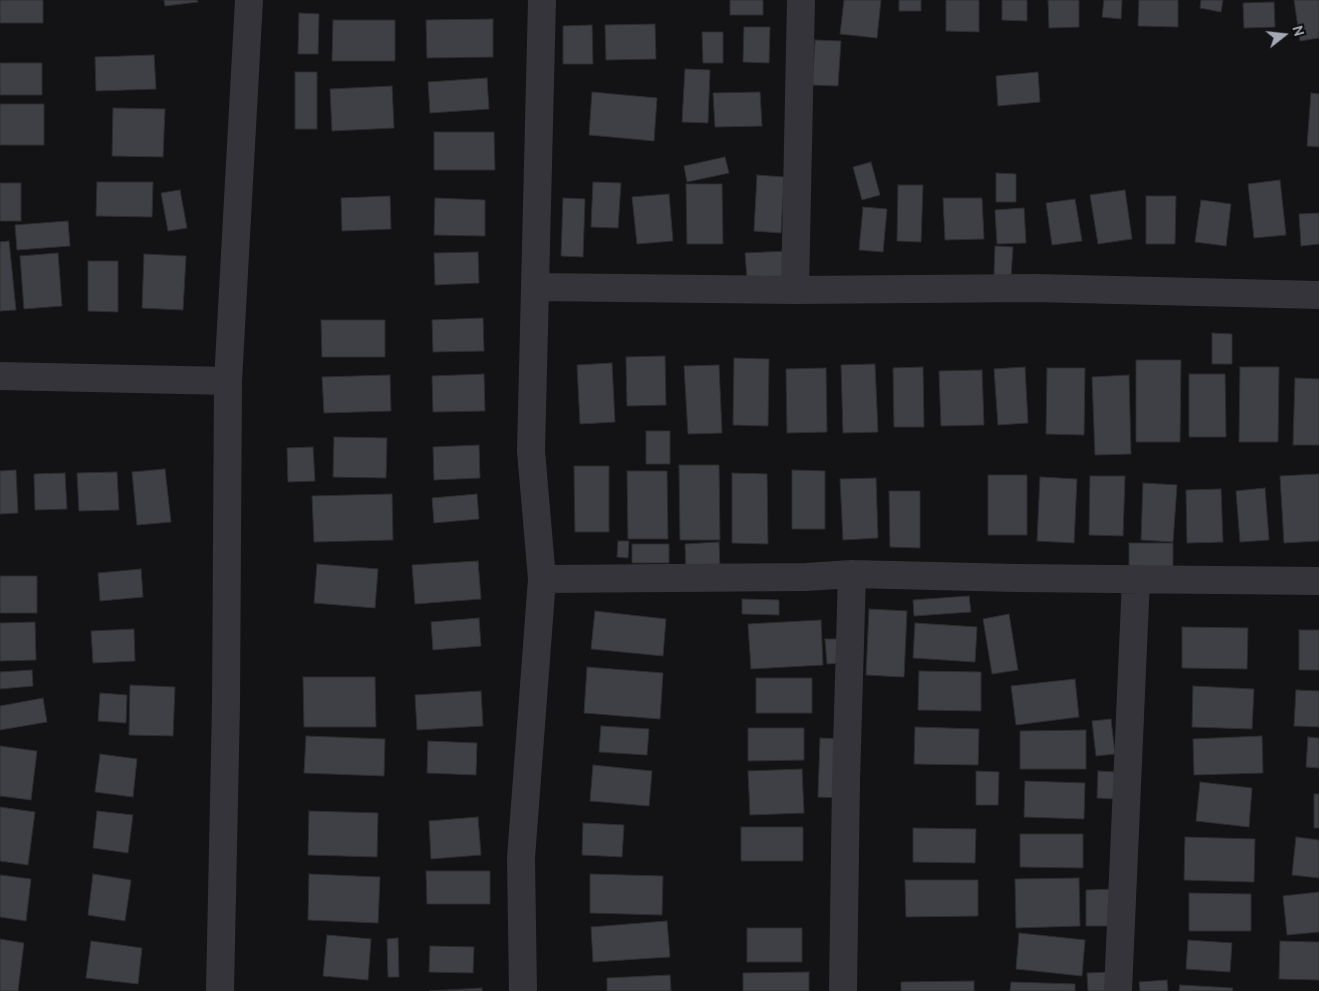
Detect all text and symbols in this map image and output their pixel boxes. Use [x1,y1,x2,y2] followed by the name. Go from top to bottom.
[1259,10,1309,60] north arrow
[1289,24,1308,38] text: N

